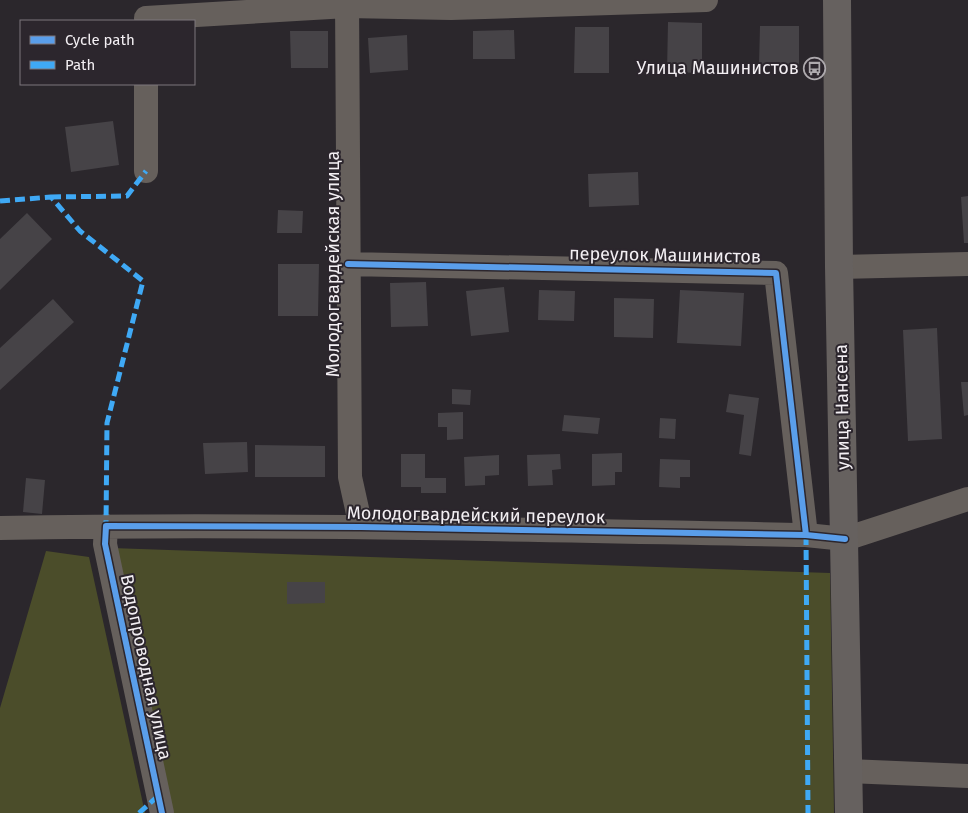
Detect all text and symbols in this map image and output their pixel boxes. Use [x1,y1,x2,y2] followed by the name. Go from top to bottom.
[20,20,195,85] legend
[65,31,135,49] text: Cycle path
[65,56,95,74] text: Path
[803,56,827,80] bus stop icon: Улица Машинистов
[637,57,799,79] place label: Улица Машинистов
[322,151,344,377] street label: Молодогвардейская улица
[569,242,761,268] street label: переулок Машинистов
[830,344,854,470] street label: улица Нансена
[347,502,606,528] street label: Молодогвардейский переулок
[116,572,176,762] street label: Водопроводная улица

